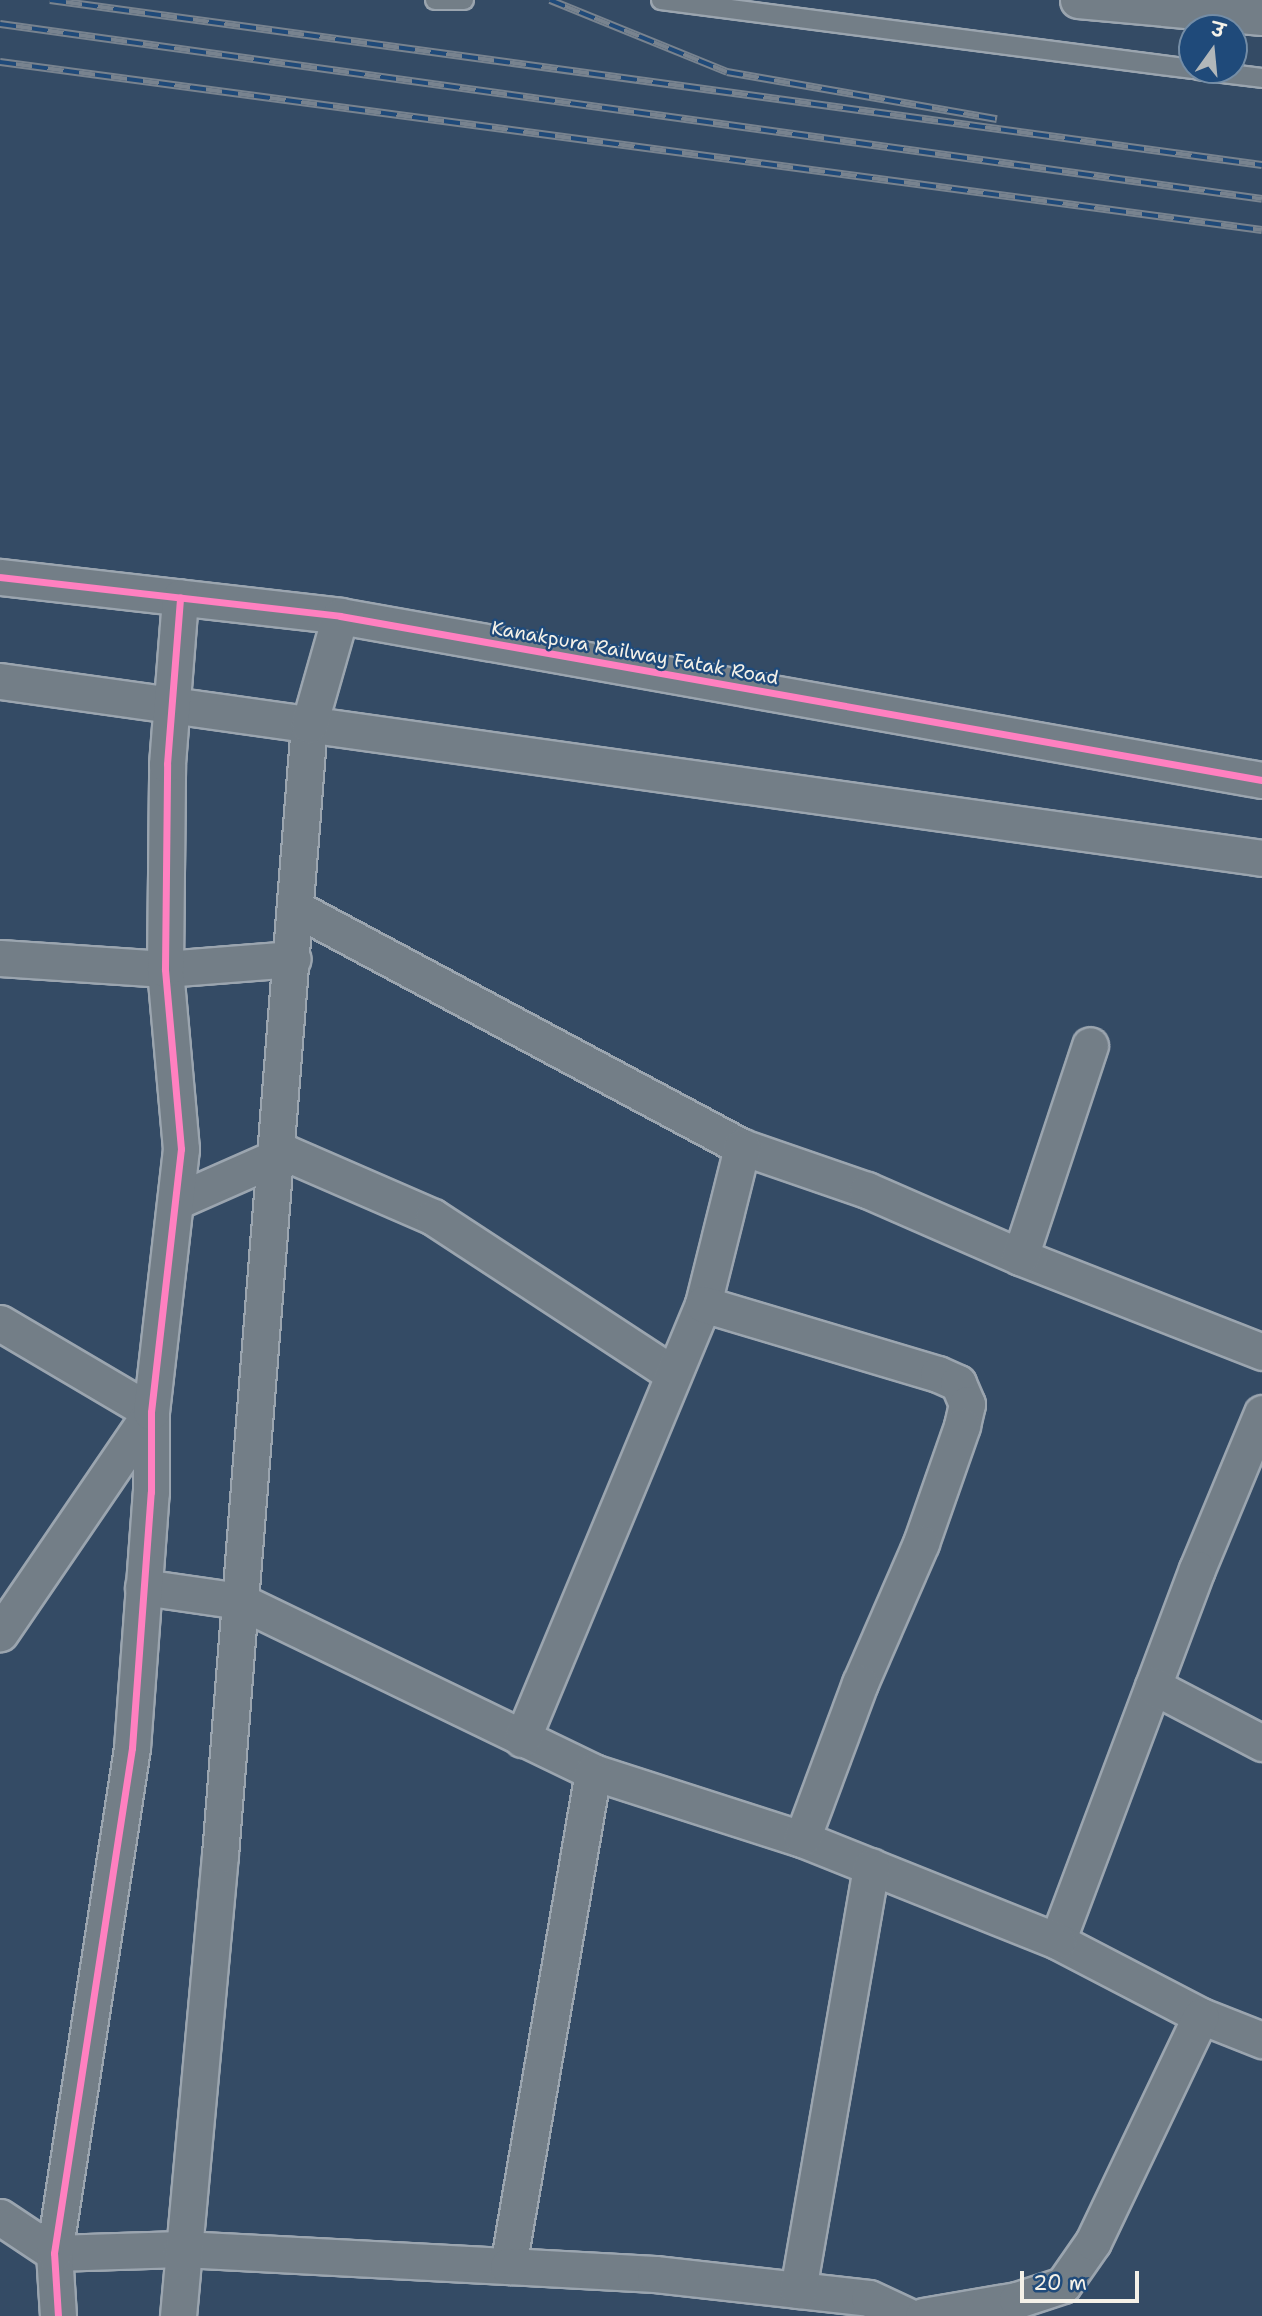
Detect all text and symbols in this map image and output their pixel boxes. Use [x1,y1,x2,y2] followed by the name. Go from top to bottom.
[1178,14,1248,84] north arrow
[1209,16,1227,44] text: उ
[490,616,780,690] street label: Kanakpura Railway Fatak Road
[1024,2256,1143,2300] scale bar
[1033,2269,1087,2297] text: 20 m

